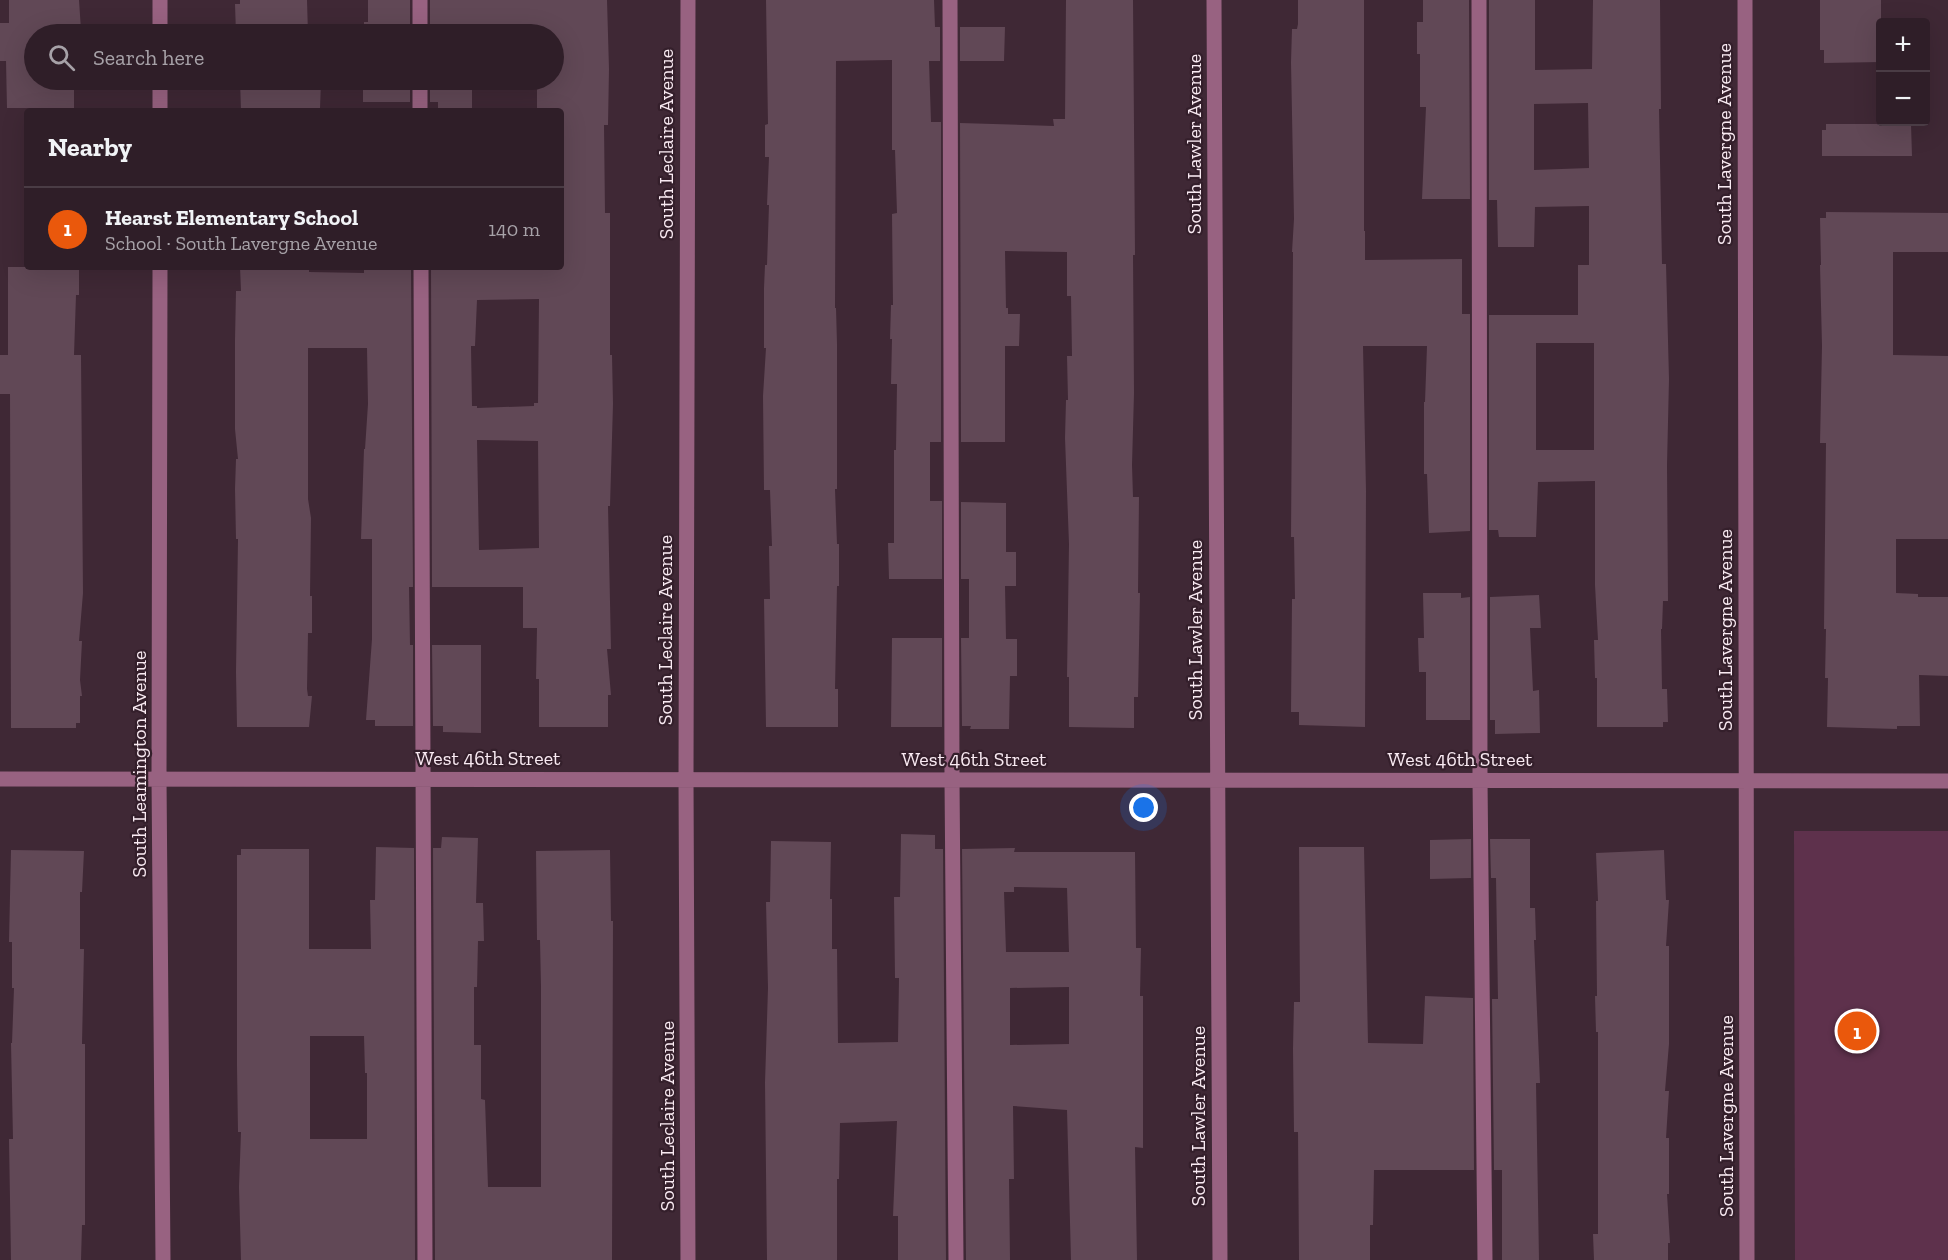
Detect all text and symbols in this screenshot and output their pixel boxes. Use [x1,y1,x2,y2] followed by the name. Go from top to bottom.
[1876,18,1930,126] map controls
[1876,18,1930,72] button: +
[24,24,564,90] search box
[45,41,78,74] icon: search
[1712,43,1736,245] street label: South Lavergne Avenue
[93,44,204,71] text: Search here
[654,49,678,239] street label: South Leclaire Avenue
[1182,54,1206,234] street label: South Lawler Avenue
[1876,72,1930,126] button: −
[48,131,132,163] text: Nearby
[105,204,358,231] text: Hearst Elementary School
[63,217,72,241] text: 1
[488,217,540,241] text: 140 m
[105,231,377,255] text: School · South Lavergne Avenue
[1713,529,1737,731] street label: South Lavergne Avenue
[653,535,677,725] street label: South Leclaire Avenue
[1183,540,1207,720] street label: South Lawler Avenue
[127,651,151,877] street label: South Leamington Avenue
[416,746,561,770] street label: West 46th Street
[902,747,1047,771] street label: West 46th Street
[1388,747,1533,771] street label: West 46th Street
[1129,793,1158,822] your location
[1838,1008,1876,1054] pin: 1
[1714,1015,1738,1217] street label: South Lavergne Avenue
[655,1021,679,1211] street label: South Leclaire Avenue
[1186,1026,1210,1206] street label: South Lawler Avenue

